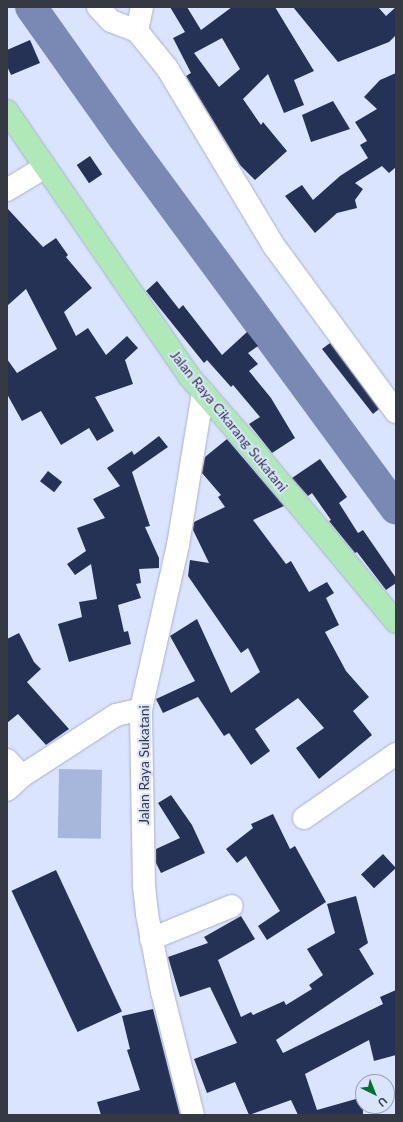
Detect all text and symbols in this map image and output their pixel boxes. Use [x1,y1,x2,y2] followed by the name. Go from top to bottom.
[167,347,291,495] street label: Jalan Raya Cikarang Sukatani
[136,705,152,825] street label: Jalan Raya Sukatani
[355,1074,395,1114] north arrow
[375,1095,390,1110] text: U

